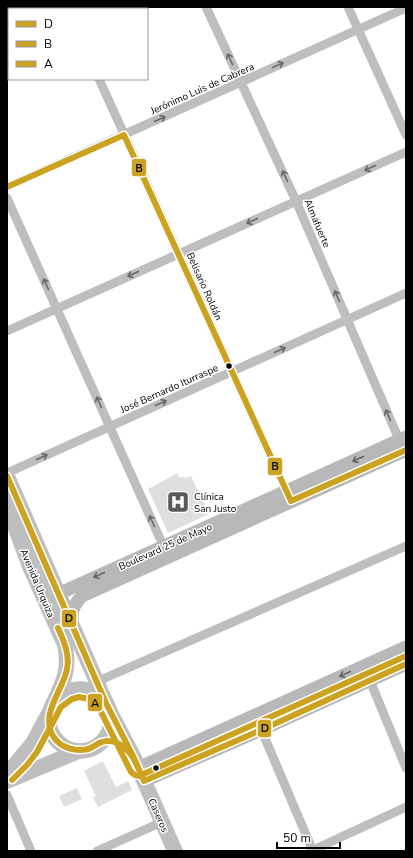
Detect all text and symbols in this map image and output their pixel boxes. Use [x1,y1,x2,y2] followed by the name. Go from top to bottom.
[8,8,148,80] legend
[44,16,53,32] text: D
[44,36,52,52] text: B
[226,53,233,65] one-way arrow
[44,56,53,72] text: A
[147,60,256,119] street label: Jerónimo Luis de Cabrera
[272,61,284,69] one-way arrow
[153,114,165,122] one-way arrow
[131,158,147,177] line badge: B
[135,161,143,176] text: B
[365,165,377,172] one-way arrow
[281,171,288,183] one-way arrow
[301,197,333,250] street label: Almafuerte
[246,218,258,225] one-way arrow
[183,250,225,323] street label: Belisario Roldán
[128,271,140,278] one-way arrow
[42,278,49,290] one-way arrow
[332,290,340,302] one-way arrow
[273,346,285,353] one-way arrow
[117,361,221,417] street label: José Bernardo Iturraspe
[224,361,234,371] unlabelled marker
[95,397,102,409] one-way arrow
[155,399,167,407] one-way arrow
[384,409,391,421] one-way arrow
[36,453,48,460] one-way arrow
[352,456,364,463] one-way arrow
[267,457,283,476] line badge: B
[271,459,279,474] text: B
[165,489,191,515] hospital icon: Clínica San Justo
[194,490,237,516] place label: Clínica San Justo
[148,515,156,527] one-way arrow
[116,520,215,574] street label: Boulevard 25 de Mayo
[16,547,58,620] street label: Avenida Urquiza
[93,572,105,580] one-way arrow
[61,609,77,628] line badge: D
[65,611,73,626] text: D
[339,671,351,679] one-way arrow
[87,693,103,712] line badge: A
[91,696,100,711] text: A
[257,719,272,738] line badge: D
[261,721,269,736] text: D
[151,763,161,773] unlabelled marker
[144,796,172,835] street label: Caseros
[277,824,340,850] scale bar
[283,830,311,846] text: 50 m

